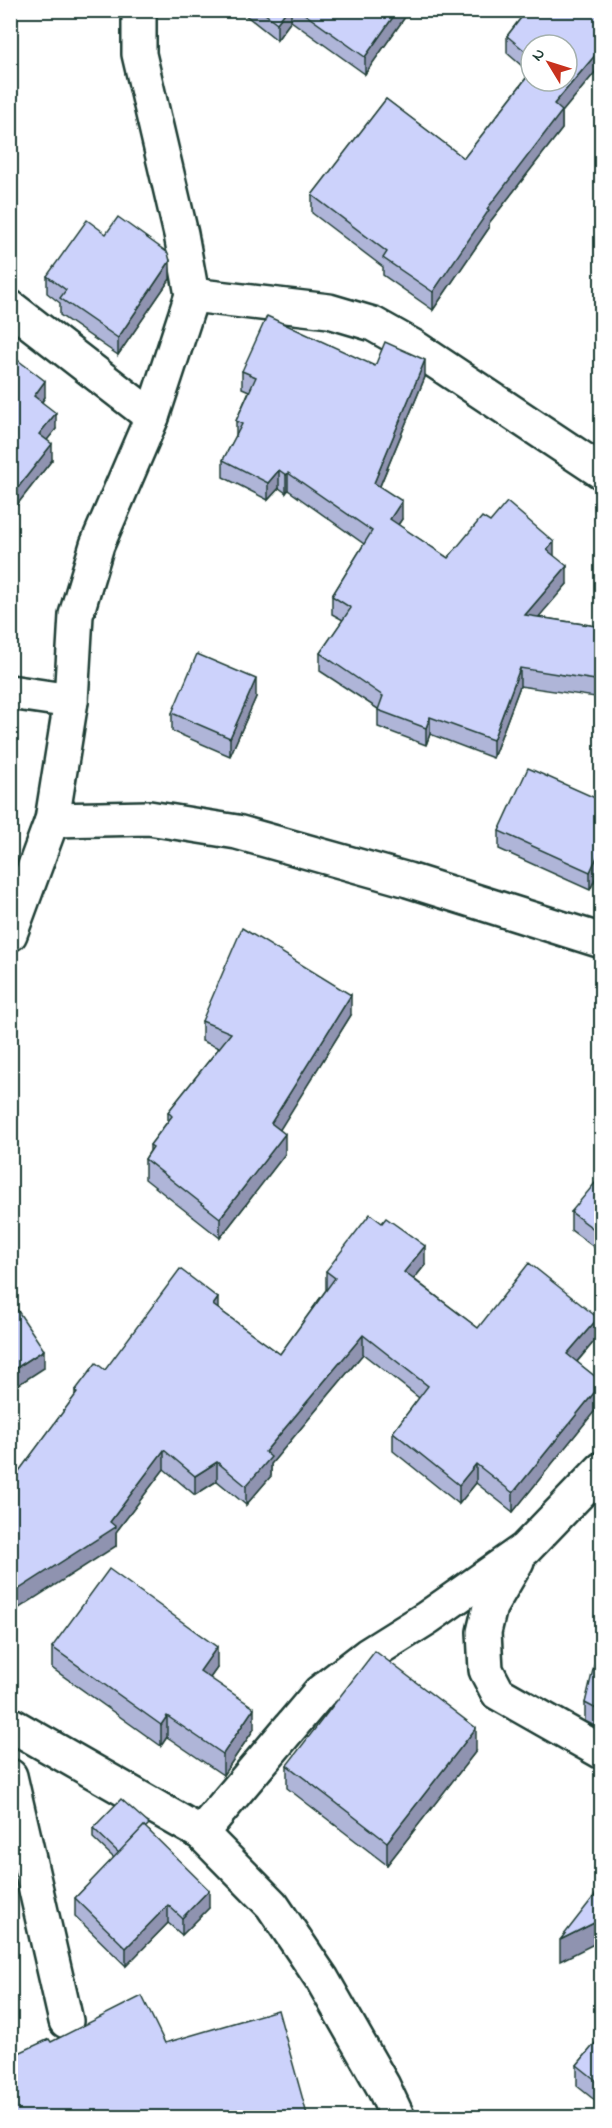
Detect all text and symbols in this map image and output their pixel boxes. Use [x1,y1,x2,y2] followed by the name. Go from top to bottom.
[519,33,579,93] north arrow
[526,43,552,67] text: N

